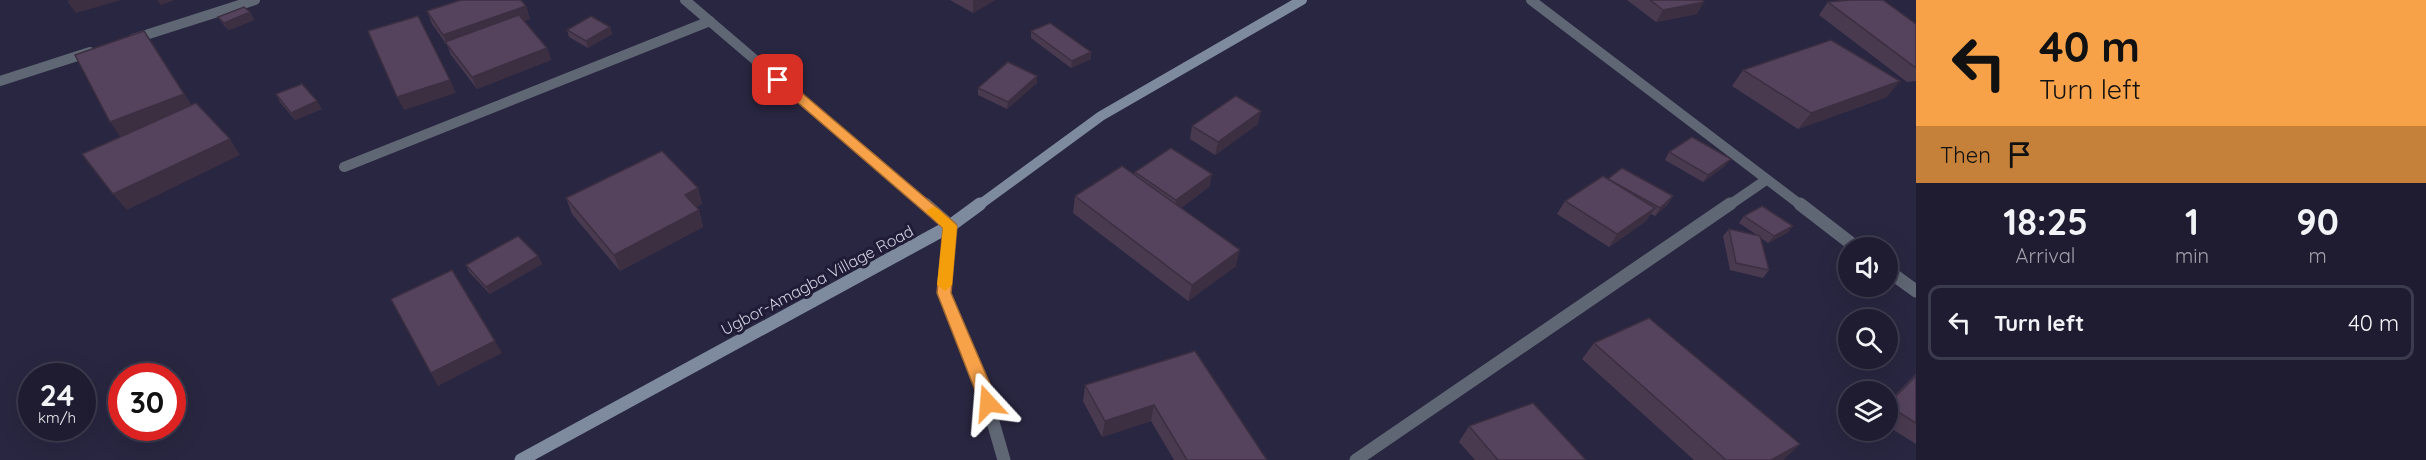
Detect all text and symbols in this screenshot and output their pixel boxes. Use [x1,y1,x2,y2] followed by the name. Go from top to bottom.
[2039,20,2140,73] text: 40 m
[1940,24,2018,102] icon: left
[752,54,803,105] pin
[761,63,794,96] icon: arrive
[2039,72,2141,106] text: Turn left
[2003,138,2036,171] icon: arrive
[1940,141,1991,169] text: Then
[2003,199,2088,244] text: 18:25
[2185,199,2199,244] text: 1
[2296,199,2339,244] text: 90
[717,221,917,339] street label: Ugbor-Amagba Village Road
[1838,237,1898,441] map controls
[1838,237,1898,297] button: sound
[2016,243,2075,268] text: Arrival
[2175,243,2209,268] text: min
[2308,243,2327,268] text: m
[1943,306,1976,339] icon: left
[1838,309,1898,369] button: search
[1994,309,2084,337] text: Turn left
[2348,309,2399,337] text: 40 m
[108,363,186,441] speed limit sign: 30
[956,371,1020,435] position arrow
[40,376,74,414] text: 24
[1838,381,1898,441] button: layers
[38,408,76,427] text: km/h

